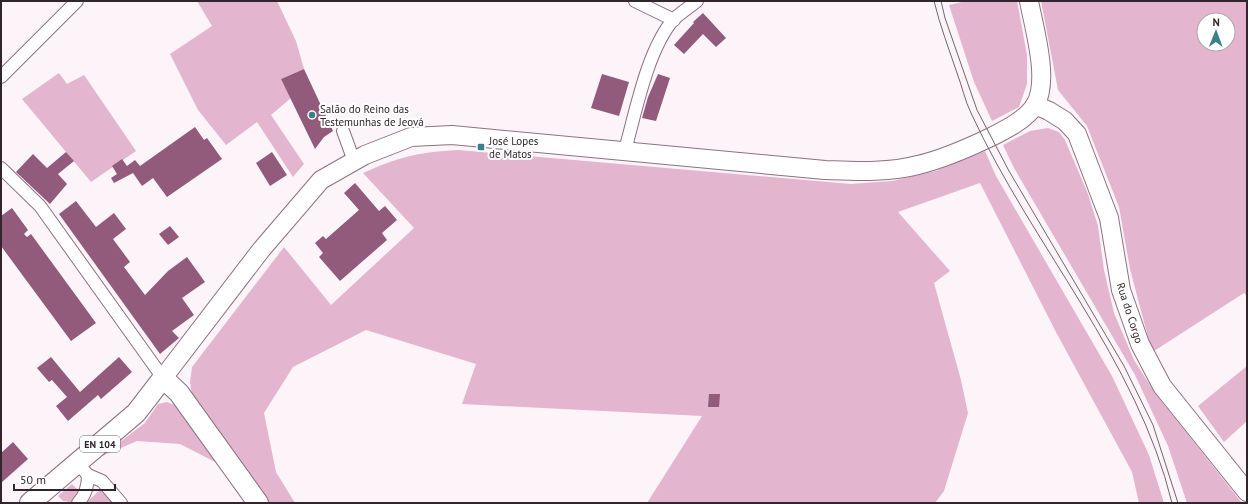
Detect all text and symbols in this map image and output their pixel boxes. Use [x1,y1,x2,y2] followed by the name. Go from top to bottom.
[1196,12,1236,52] north arrow
[1212,15,1220,29] text: N
[320,102,424,129] place label: Salão do Reino das Testemunhas de Jeová
[307,110,317,120] marker: Salão do Reino das Testemunhas de Jeová
[488,134,539,161] place label: José Lopes de Matos
[476,142,486,152] marker: José Lopes de Matos
[1114,281,1146,345] street label: Rua do Corgo
[80,436,120,452] road number: EN 104
[14,466,115,492] scale bar
[20,472,46,487] text: 50 m

